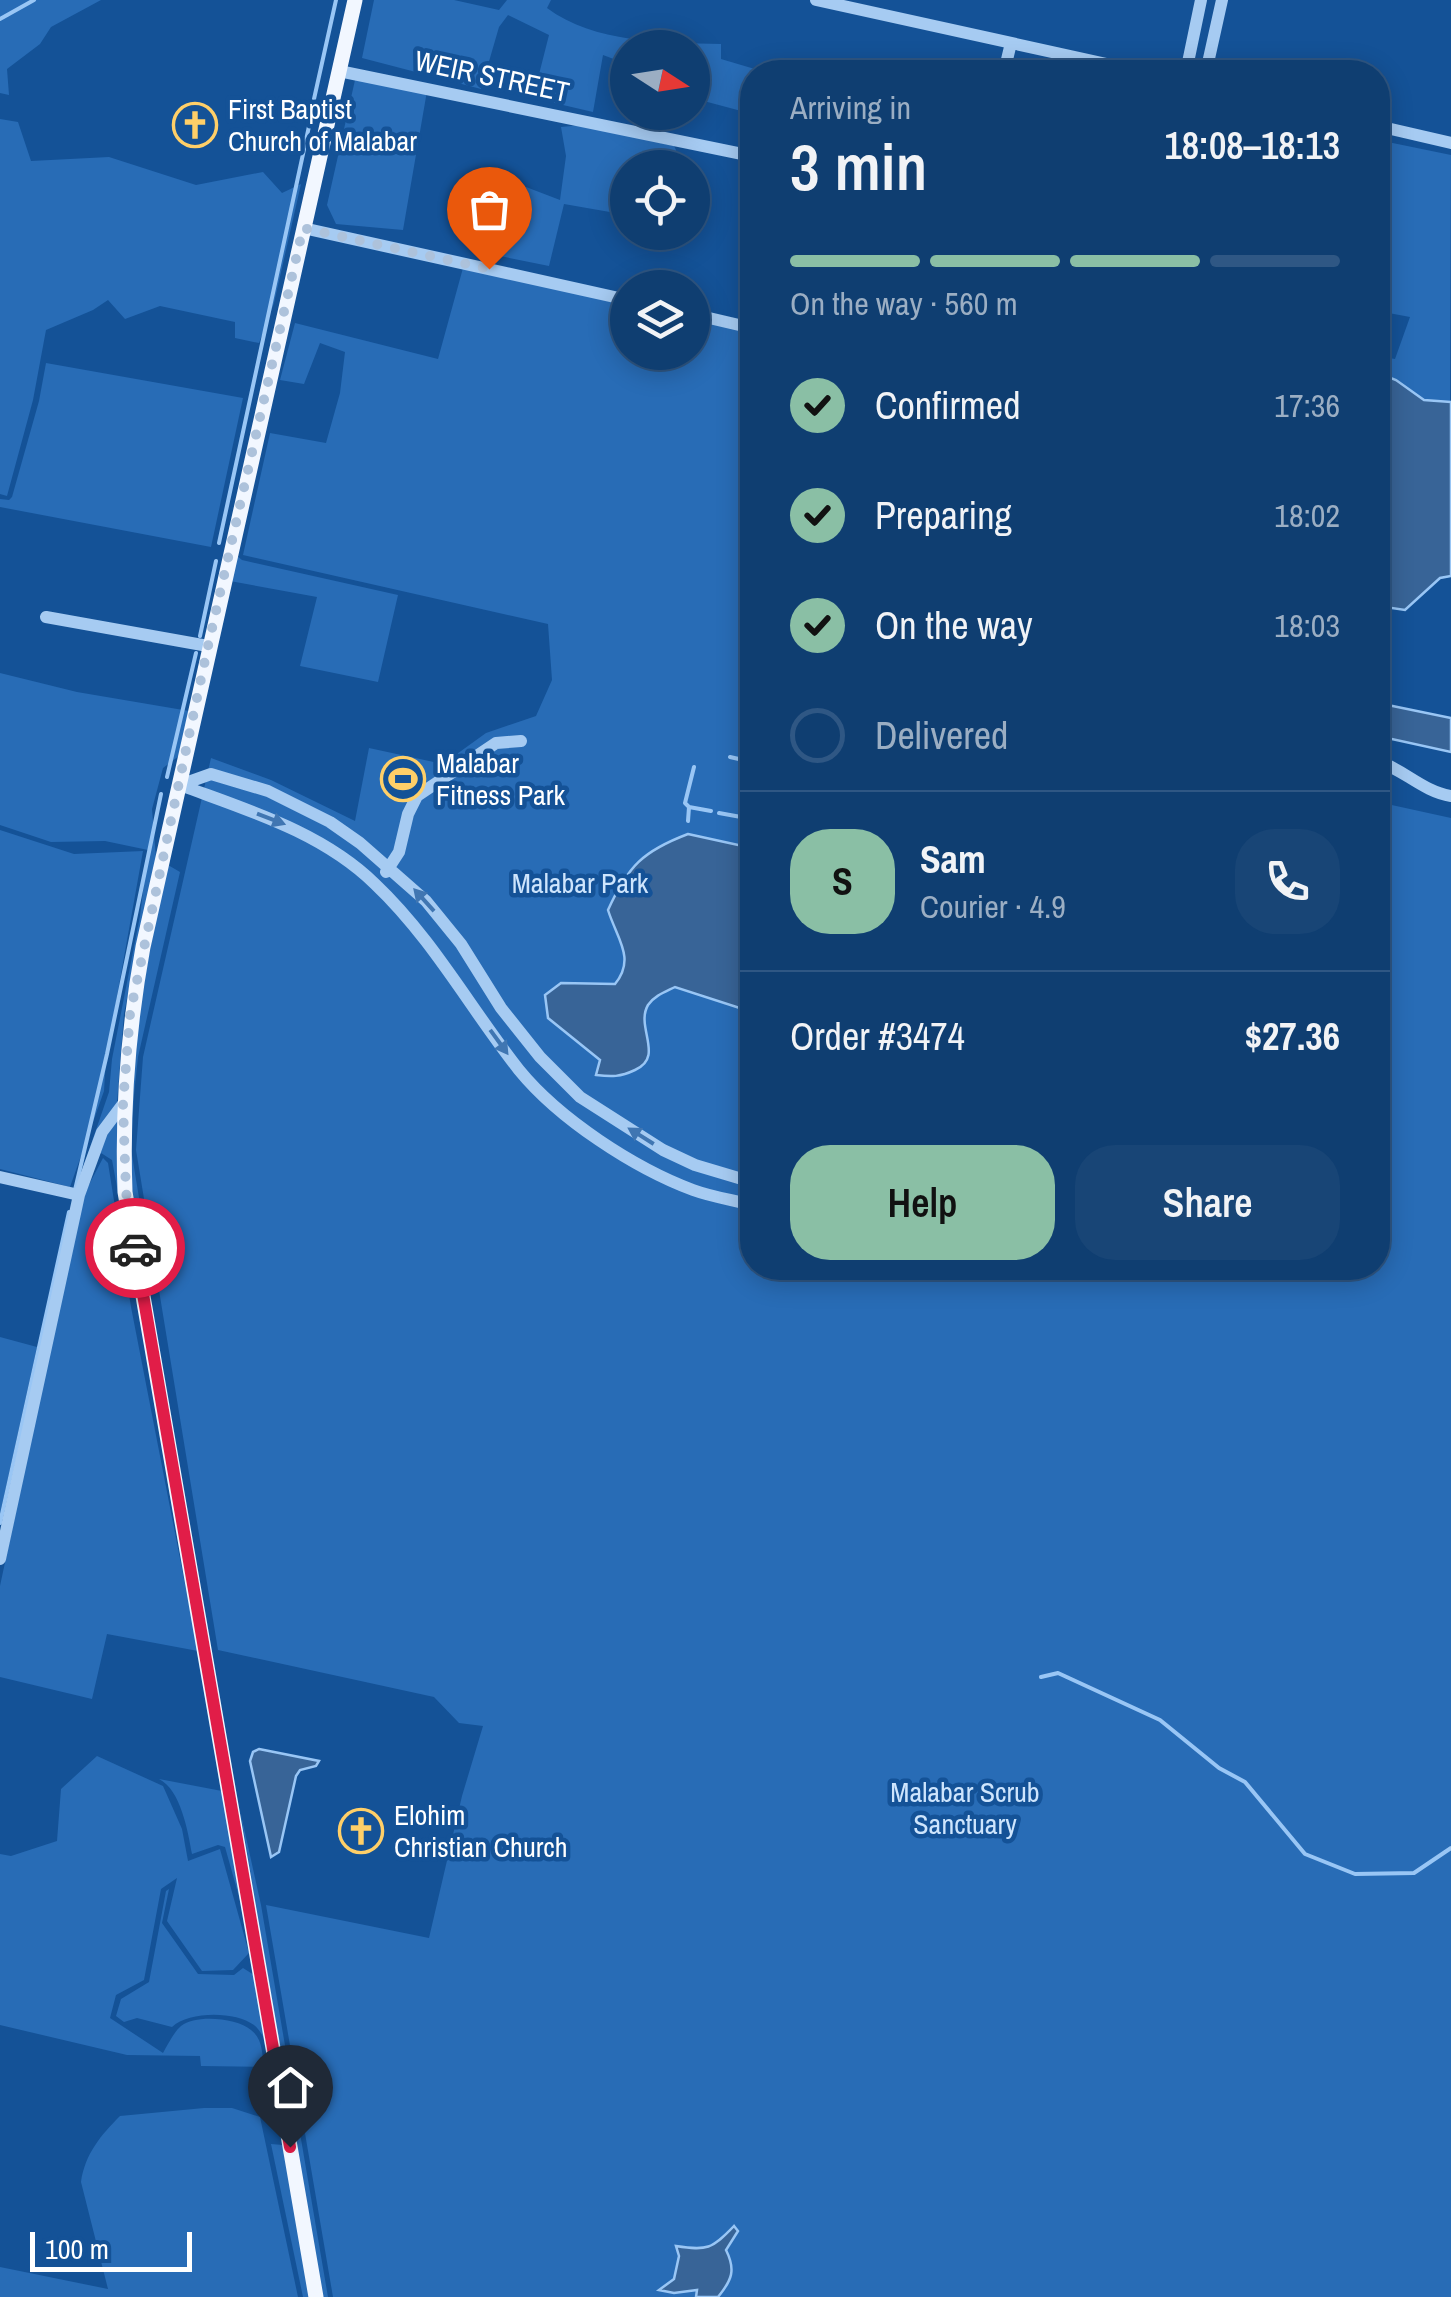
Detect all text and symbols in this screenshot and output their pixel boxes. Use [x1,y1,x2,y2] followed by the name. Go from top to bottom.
[610,30,710,130] north arrow
[610,30,710,370] map controls
[411,41,573,111] street label: WEIR STREET
[790,86,911,129] text: Arriving in
[228,90,417,160] place label: First Baptist Church of Malabar
[172,102,218,148] church icon: First Baptist Church of Malabar
[1164,120,1340,171] text: 18:08–18:13
[790,123,927,210] text: 3 min
[610,150,710,250] button: locate
[447,167,532,270] pin
[462,182,517,237] icon: bag
[610,270,710,370] button: layers
[790,282,1018,325] text: On the way · 560 m
[790,378,845,433] icon: check
[875,380,1020,431] text: Confirmed
[1274,384,1340,427] text: 17:36
[790,488,845,543] icon: check
[875,490,1012,541] text: Preparing
[1274,494,1340,537] text: 18:02
[790,598,845,653] icon: check
[875,600,1033,651] text: On the way
[1274,604,1340,647] text: 18:03
[875,710,1008,761] text: Delivered
[436,744,565,814] place label: Malabar Fitness Park
[380,756,426,802] sports icon: Malabar Fitness Park
[256,812,286,828] one-way arrow
[1235,829,1340,934] button: phone
[920,834,986,885] text: Sam
[832,856,853,907] text: S
[512,864,649,902] park label: Malabar Park
[920,885,1066,928] text: Courier · 4.9
[413,888,435,913] one-way arrow
[790,1011,965,1062] text: Order #3474
[1245,1011,1340,1062] text: $27.36
[488,1029,508,1056] one-way arrow
[627,1128,655,1145] one-way arrow
[790,1145,1055,1260] button: Help
[1075,1145,1340,1260] button: Share
[85,1198,185,1298] courier
[108,1221,163,1276] icon: car
[890,1773,1040,1843] park label: Malabar Scrub Sanctuary
[394,1796,568,1866] place label: Elohim Christian Church
[338,1808,384,1854] church icon: Elohim Christian Church
[248,2045,333,2148] pin
[263,2060,318,2115] icon: home
[30,2227,192,2272] scale bar
[45,2230,109,2268] text: 100 m

